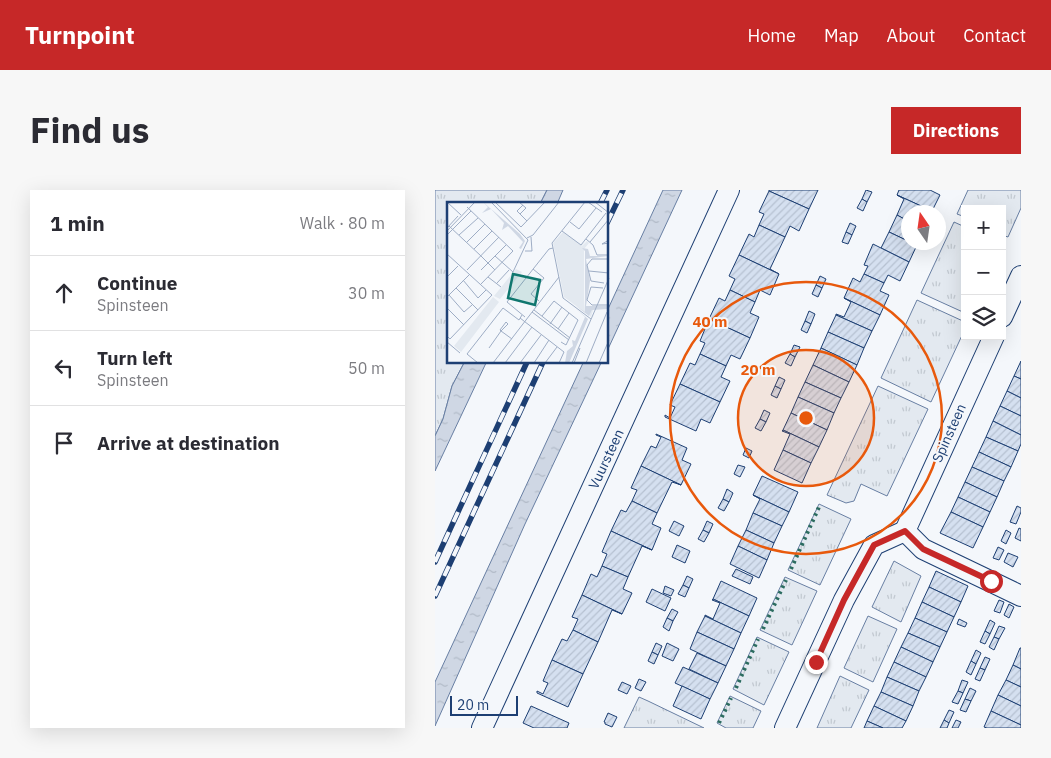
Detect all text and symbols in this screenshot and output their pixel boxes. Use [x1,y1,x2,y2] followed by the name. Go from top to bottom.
[25,19,135,51] text: Turnpoint
[748,24,796,47] text: Home
[824,24,859,47] text: Map
[887,24,935,47] text: About
[963,24,1026,47] text: Contact
[30,107,149,153] text: Find us
[891,107,1021,154] button: Directions
[447,202,609,364] inset map
[901,205,946,250] north arrow
[961,205,1006,340] map controls
[961,205,1006,250] button: +
[50,209,105,237] text: 1 min
[300,213,385,233] text: Walk · 80 m
[961,250,1006,295] button: −
[97,271,177,295] text: Continue
[50,279,78,307] icon: ahead
[348,283,385,303] text: 30 m
[97,295,169,315] text: Spinsteen
[961,295,1006,340] button: layers
[693,312,727,331] text: 40 m
[97,346,173,370] text: Turn left
[50,354,78,382] icon: left
[348,358,385,378] text: 50 m
[741,360,775,379] text: 20 m
[97,370,169,390] text: Spinsteen
[928,401,970,465] street label: Spinsteen
[797,409,815,427] centre of rings
[584,426,628,492] street label: Vuursteen
[50,429,78,457] icon: arrive
[97,431,280,455] text: Arrive at destination
[980,570,1003,593] route start
[805,651,828,674] route end
[450,693,517,716] scale bar
[457,696,489,714] text: 20 m

